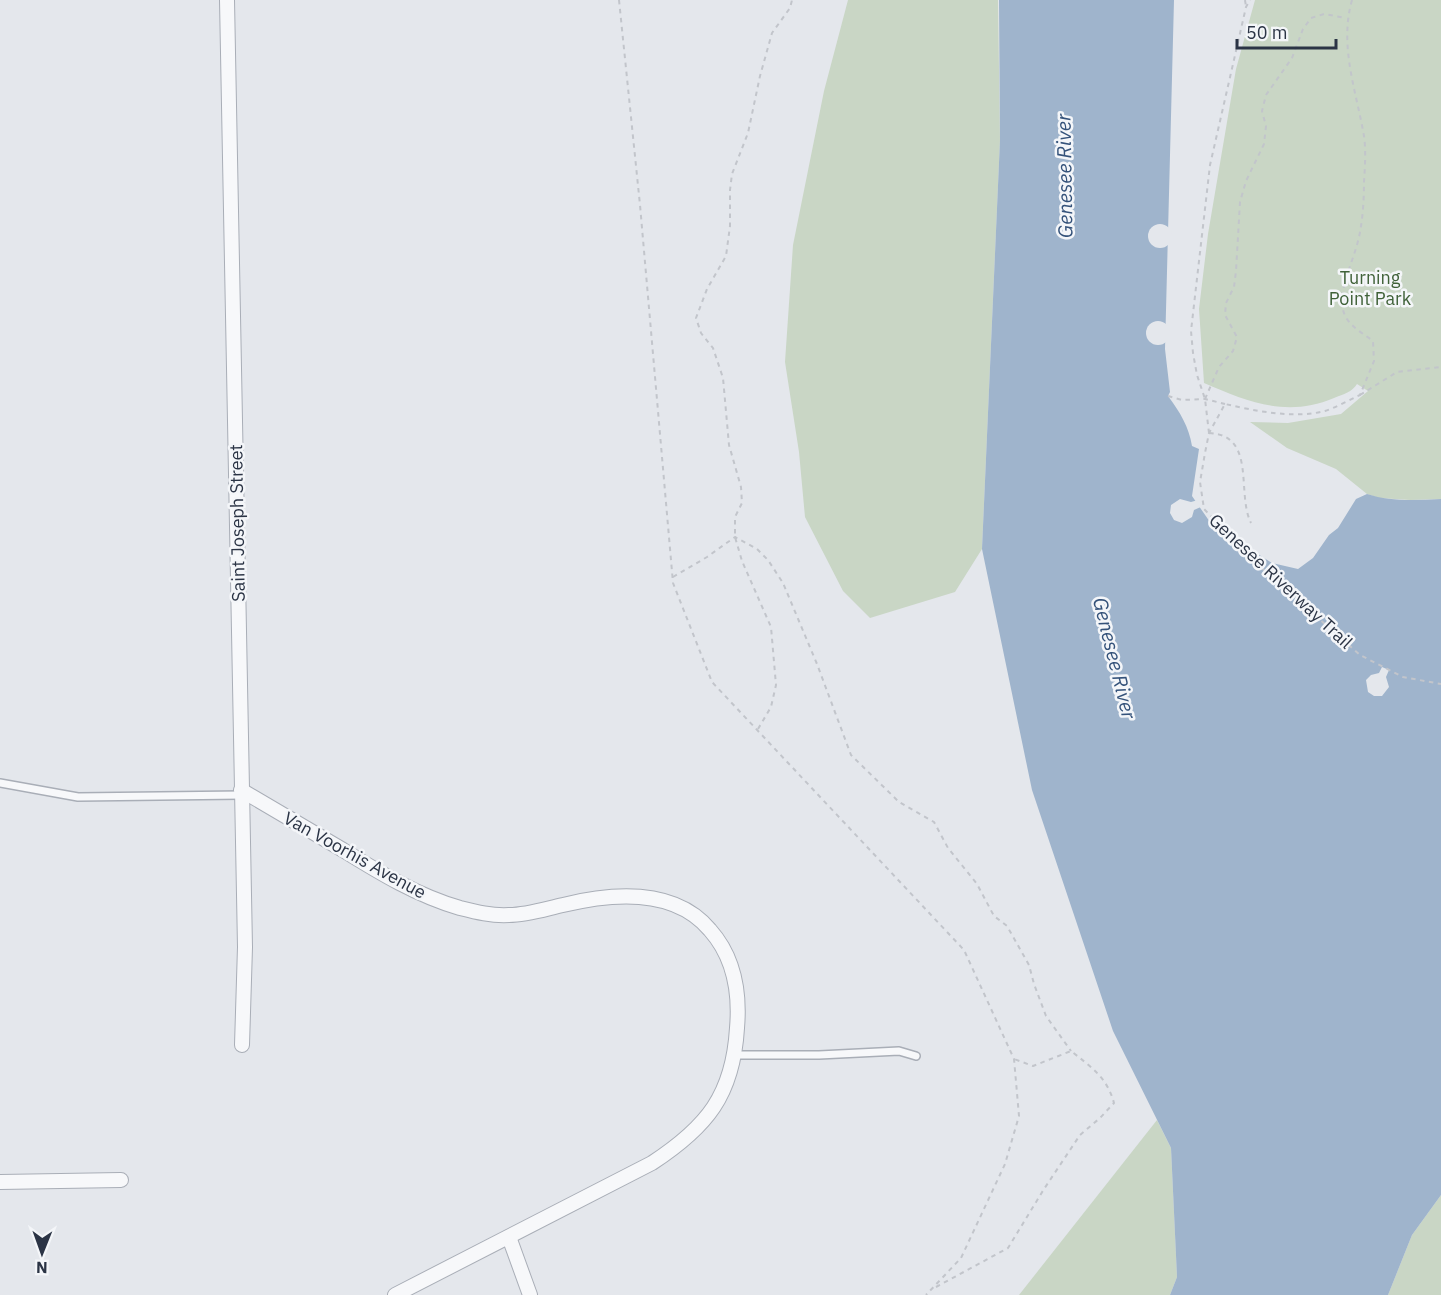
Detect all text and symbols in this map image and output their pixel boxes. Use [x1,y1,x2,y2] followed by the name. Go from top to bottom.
[1237,12,1336,50] scale bar
[1246,21,1288,44] text: 50 m
[1049,113,1079,238] water label: Genesee River
[1329,266,1412,310] park label: Turning Point Park
[224,444,250,602] street label: Saint Joseph Street
[1204,508,1358,654] street label: Genesee Riverway Trail
[1087,594,1143,722] water label: Genesee River
[280,806,430,904] street label: Van Voorhis Avenue
[12,1223,72,1283] north arrow
[36,1258,48,1278] text: N

